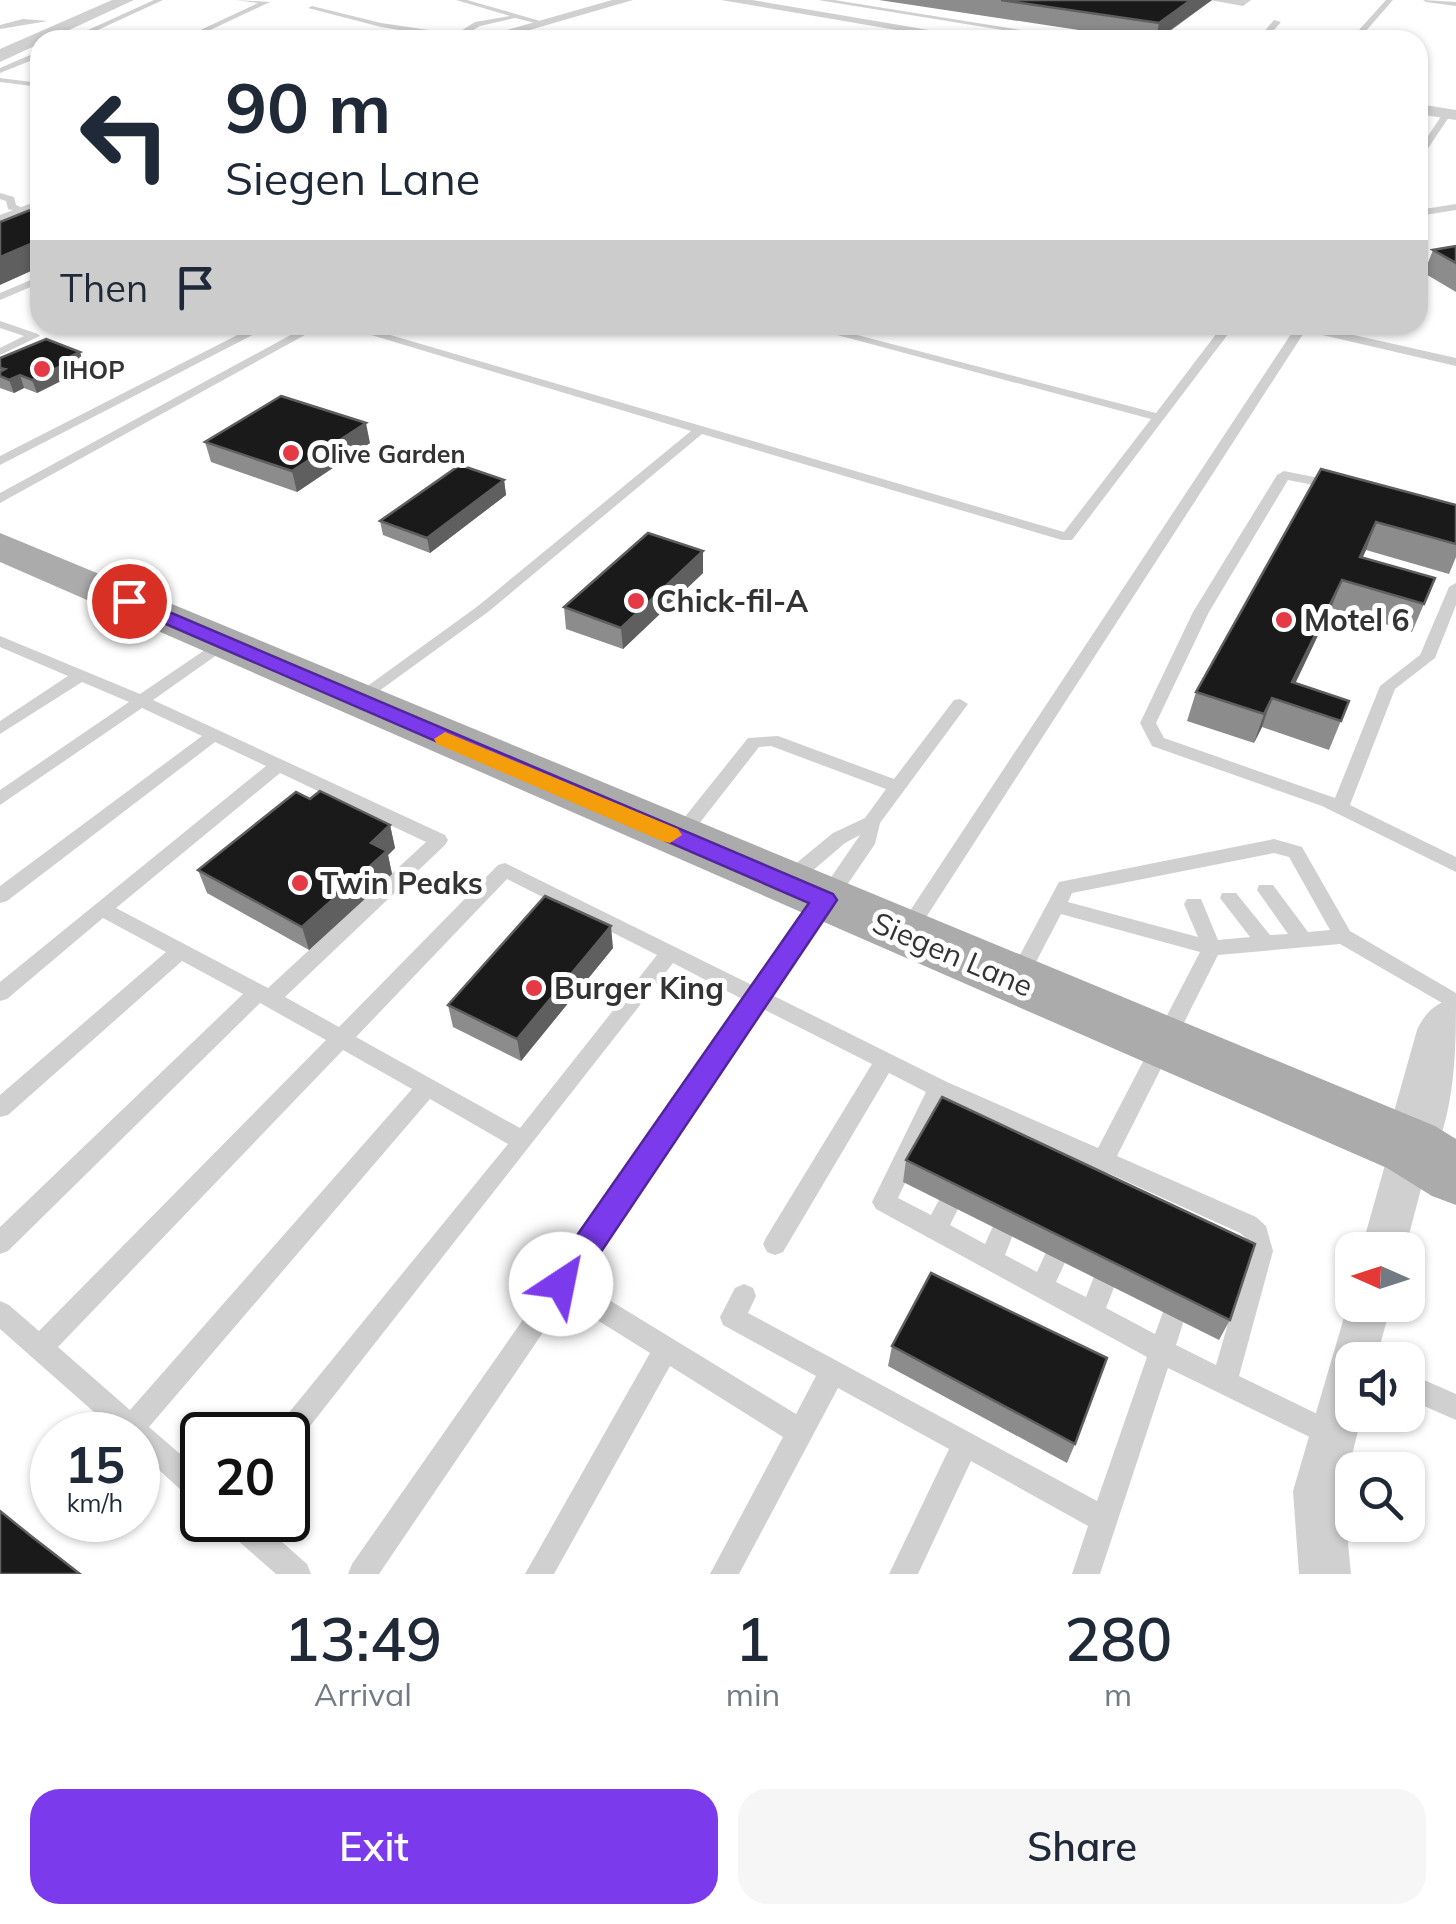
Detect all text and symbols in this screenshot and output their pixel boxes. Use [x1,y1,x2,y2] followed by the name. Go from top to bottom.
[225,63,391,151] text: 90 m
[60,70,190,200] icon: left
[225,150,480,206] text: Siegen Lane
[168,260,223,315] icon: arrive
[60,264,148,312] text: Then
[62,354,125,385] place label: IHOP
[31,358,53,380] marker: IHOP
[311,438,466,469] place label: Olive Garden
[280,442,302,464] marker: Olive Garden
[87,559,172,644] pin
[102,574,157,629] icon: arrive
[656,582,809,620] place label: Chick-fil-A
[625,590,647,612] marker: Chick-fil-A
[1304,601,1409,639] place label: Motel 6
[1273,609,1295,631] marker: Motel 6
[320,864,483,902] place label: Twin Peaks
[289,872,311,894] marker: Twin Peaks
[867,903,1039,1005] street label: Siegen Lane
[554,969,724,1007] place label: Burger King
[523,977,545,999] marker: Burger King
[509,1232,613,1336] position arrow
[1335,1232,1425,1322] north arrow
[1335,1232,1425,1542] map controls
[1335,1342,1425,1432] button: sound
[180,1412,310,1542] speed limit sign: 20
[65,1433,125,1496] text: 15
[1335,1452,1425,1542] button: search
[67,1487,123,1518] text: km/h
[284,1601,442,1676] text: 13:49
[735,1601,771,1676] text: 1
[1064,1601,1172,1676] text: 280
[314,1674,412,1714] text: Arrival
[726,1674,780,1714] text: min
[1104,1674,1132,1714] text: m
[30,1789,718,1904] button: Exit
[738,1789,1426,1904] button: Share

